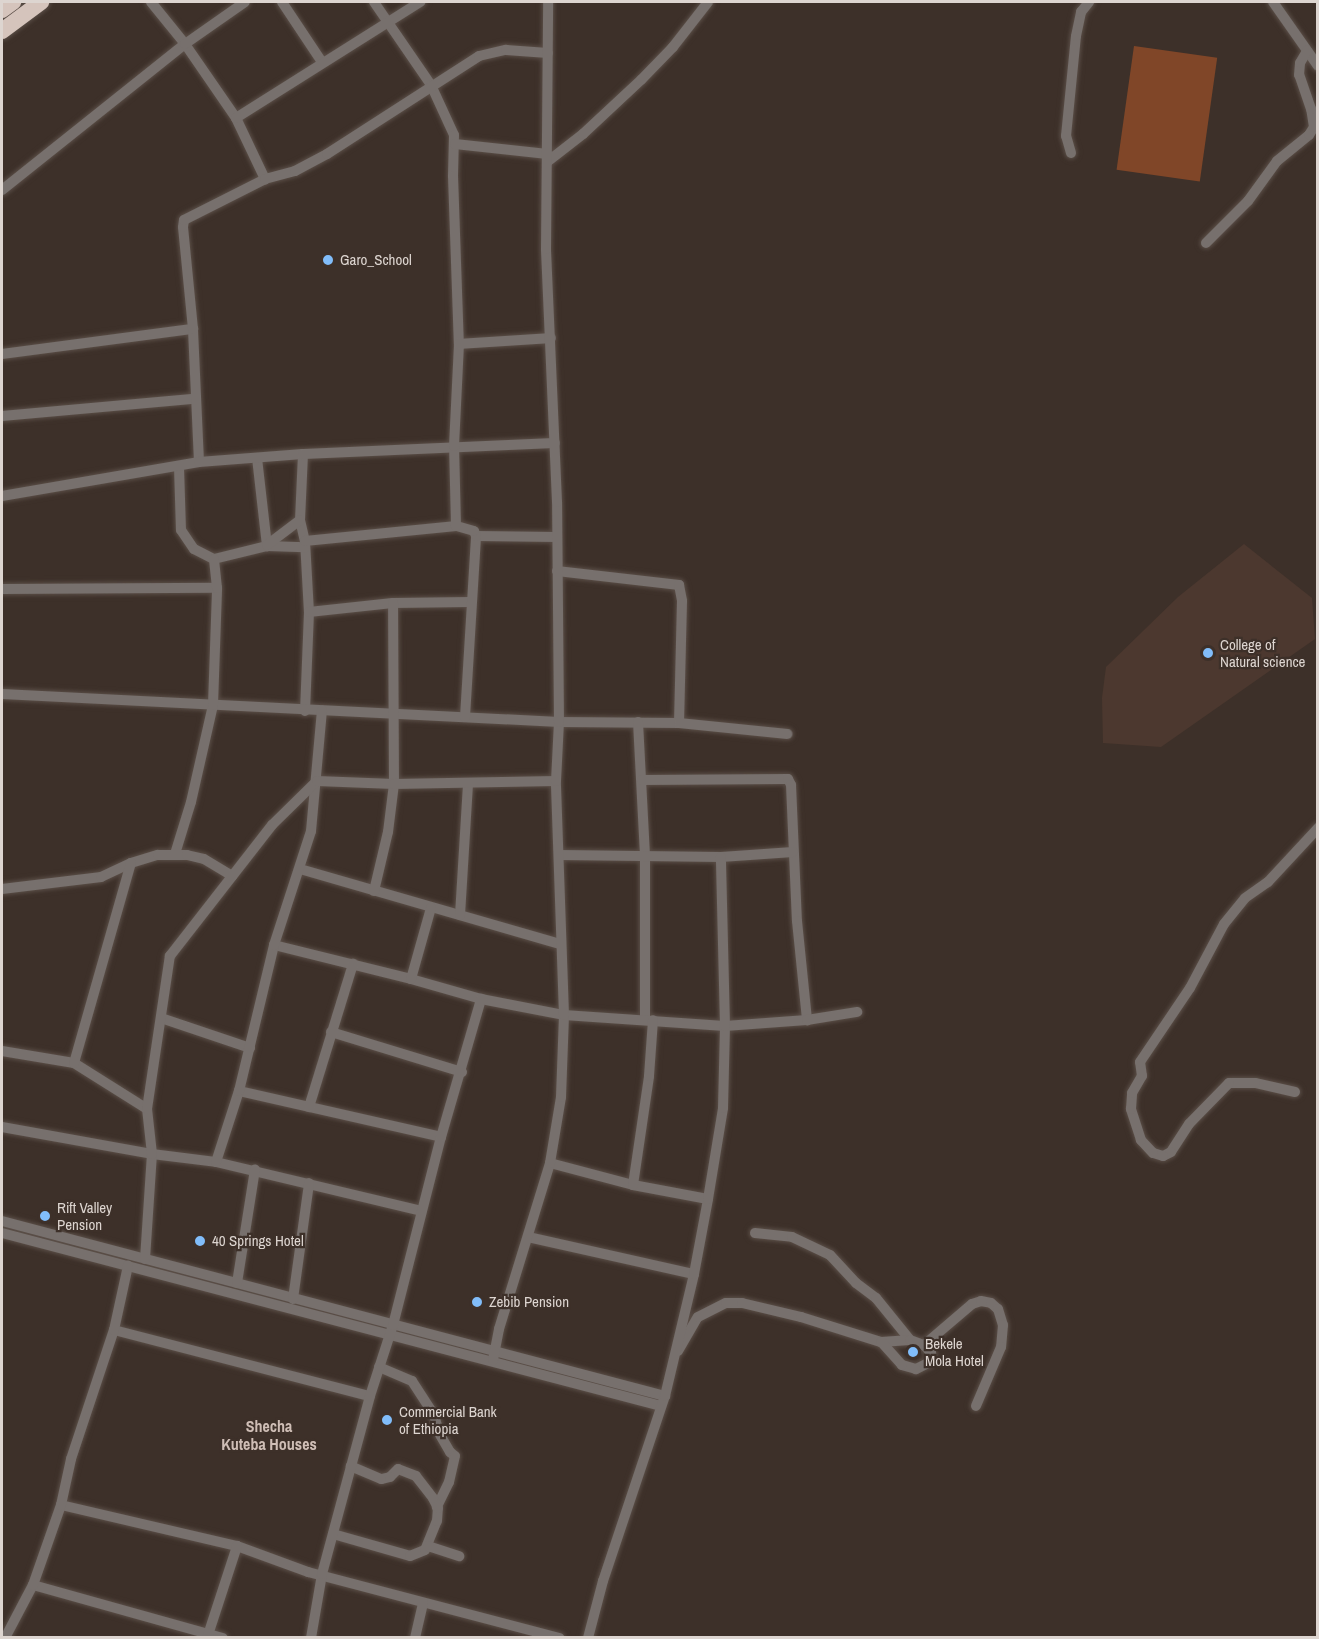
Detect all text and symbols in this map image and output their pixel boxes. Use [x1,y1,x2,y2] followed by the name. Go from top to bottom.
[340,251,412,269] place label: Garo_School
[321,253,335,267] marker: Garo_School
[1220,635,1305,670] place label: College of Natural science
[1201,646,1215,660] marker: College of Natural science
[57,1198,112,1233] place label: Rift Valley Pension
[38,1209,52,1223] marker: Rift Valley Pension
[212,1232,304,1250] place label: 40 Springs Hotel
[193,1234,207,1248] marker: 40 Springs Hotel
[489,1293,569,1311] place label: Zebib Pension
[470,1295,484,1309] marker: Zebib Pension
[925,1334,984,1369] place label: Bekele Mola Hotel
[906,1345,920,1359] marker: Bekele Mola Hotel
[399,1402,497,1437] place label: Commercial Bank of Ethiopia
[380,1413,394,1427] marker: Commercial Bank of Ethiopia
[221,1416,317,1454] district label: Shecha Kuteba Houses

